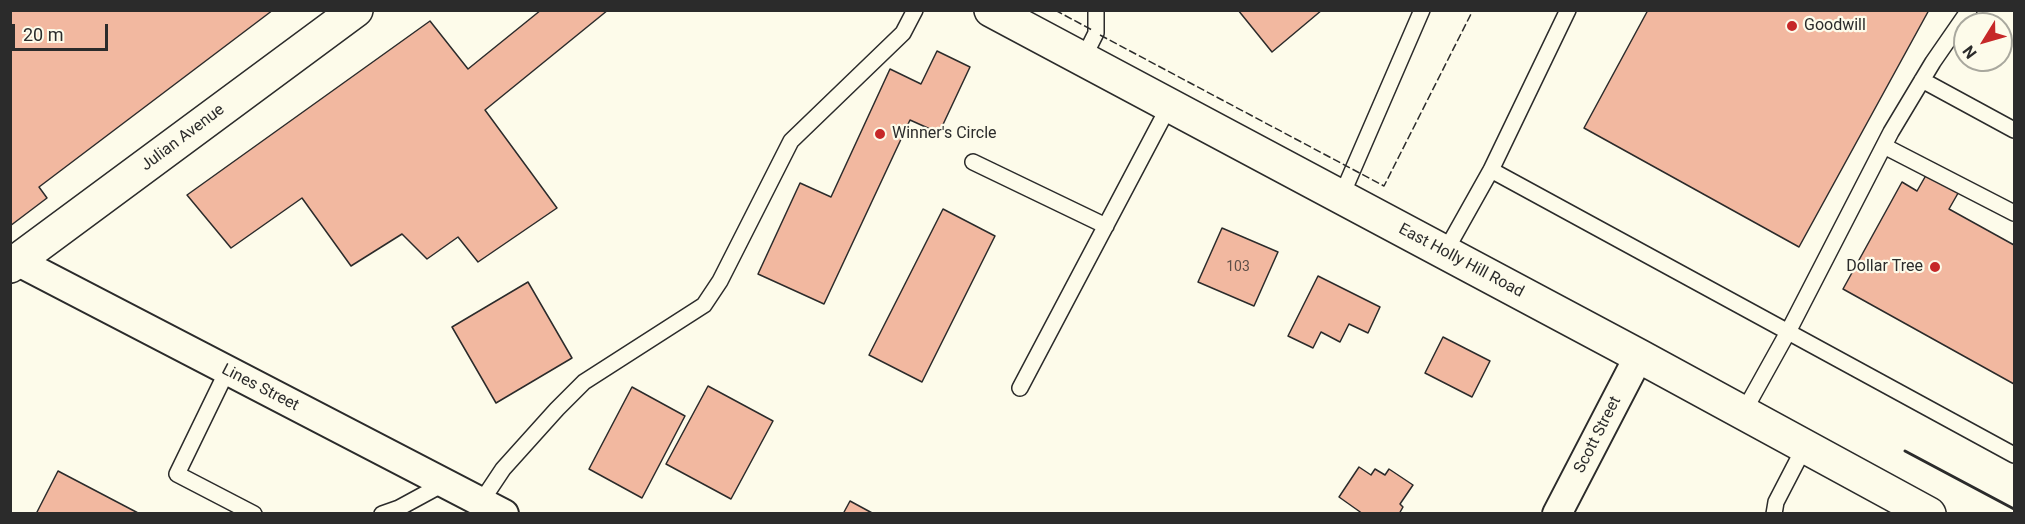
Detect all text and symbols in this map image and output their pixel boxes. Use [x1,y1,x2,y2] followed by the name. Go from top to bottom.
[15,12,111,50] scale bar
[1953,12,2013,72] north arrow
[1804,16,1866,36] place label: Goodwill
[1785,19,1799,33] marker: Goodwill
[23,24,63,45] text: 20 m
[1959,42,1981,62] text: N
[138,100,228,176] street label: Julian Avenue
[892,124,997,144] place label: Winner's Circle
[873,127,887,141] marker: Winner's Circle
[1395,220,1527,302] street label: East Holly Hill Road
[1846,257,1923,277] place label: Dollar Tree
[1226,259,1250,275] house number: 103
[1928,260,1942,274] marker: Dollar Tree
[218,360,302,416] street label: Lines Street
[1570,393,1626,477] street label: Scott Street

